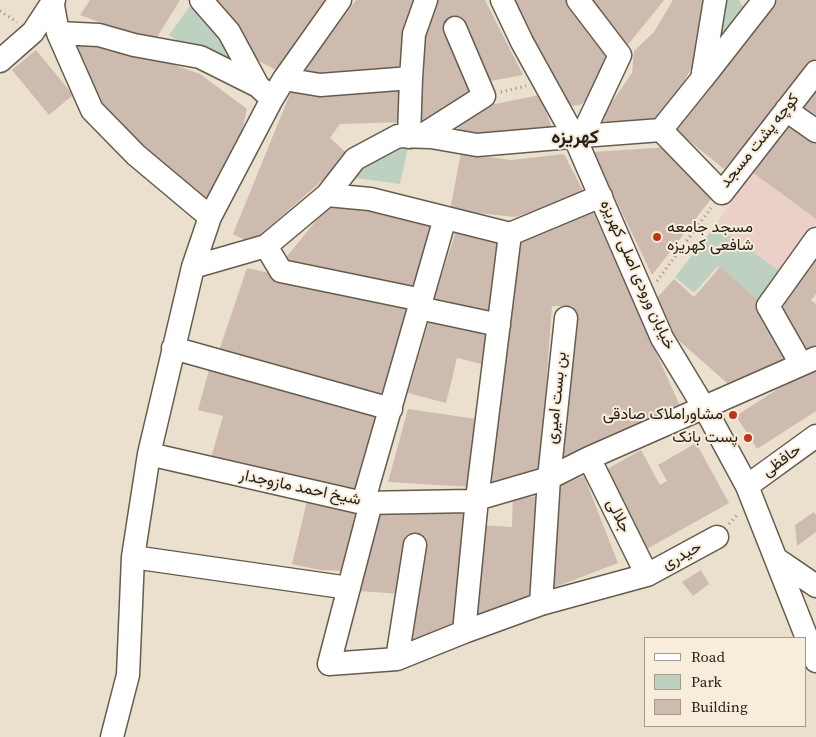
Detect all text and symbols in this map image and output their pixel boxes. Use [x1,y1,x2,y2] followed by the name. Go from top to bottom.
[716,90,804,192] street label: کوچه پشت مسجد
[551,127,599,149] district label: کهریزه
[595,197,679,353] street label: خیابان ورودی اصلی کهریزه
[667,218,754,256] place label: مسجد جامعه شافعی کهریزه
[651,231,663,243] marker: مسجد جامعه شافعی کهریزه
[543,351,571,445] street label: بن بست امیری
[603,405,723,425] place label: مشاوراملاک صادقی
[727,409,739,421] marker: مشاوراملاک صادقی
[672,428,738,448] place label: پست بانک
[742,432,754,444] marker: پست بانک
[759,440,805,482] street label: حافظی
[238,466,362,510] street label: شیخ احمد مازوجدار
[602,496,634,536] street label: جلالی
[659,538,705,574] street label: حیدری
[644,637,806,727] legend
[691,646,725,667] text: Road
[691,671,722,692] text: Park
[691,696,748,717] text: Building

